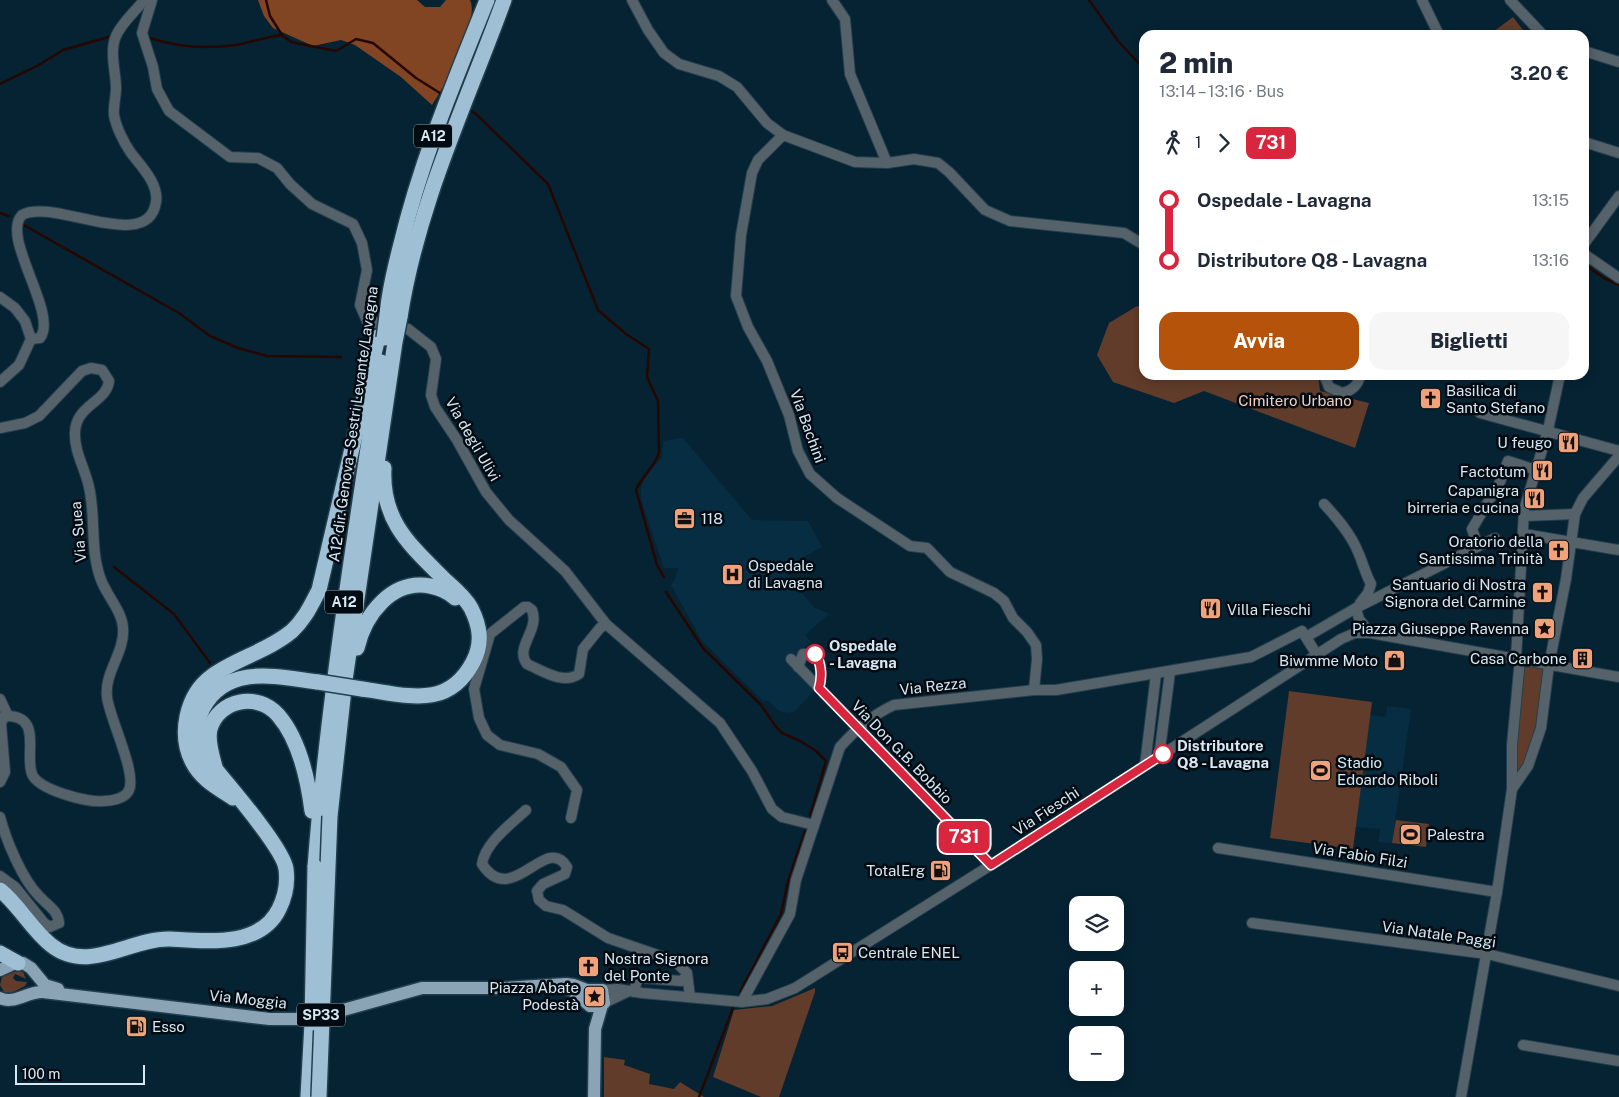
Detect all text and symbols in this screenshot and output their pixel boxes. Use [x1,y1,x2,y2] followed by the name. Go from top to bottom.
[1159,46,1233,79] text: 2 min
[1510,62,1569,84] text: 3.20 €
[1159,82,1284,101] text: 13:14 – 13:16 · Bus
[414,124,452,148] road number: A12
[1159,129,1187,157] icon: walk
[1210,129,1238,157] icon: forward
[1256,132,1286,153] text: 731
[1195,133,1202,152] text: 1
[1197,189,1372,211] text: Ospedale - Lavagna
[1532,191,1569,210] text: 13:15
[1197,249,1427,271] text: Distributore Q8 - Lavagna
[1532,251,1569,270] text: 13:16
[325,285,381,563] street label: A12 dir. Genova - Sestri Levante/Lavagna
[1159,312,1359,370] button: Avvia
[1369,312,1569,370] button: Biglietti
[1446,382,1545,416] place label: Basilica di Santo Stefano
[787,387,829,465] street label: Via Bachini
[1418,387,1442,411] church icon: Basilica di Santo Stefano
[1238,392,1352,409] park label: Cimitero Urbano
[442,394,504,484] street label: Via degli Ulivi
[1556,430,1580,454] restaurant icon: U feugo
[1497,434,1552,451] place label: U feugo
[1530,459,1554,483] restaurant icon: Factotum
[1460,463,1526,480] place label: Factotum
[1407,482,1519,516] place label: Capanigra birreria e cucina
[1523,487,1547,511] restaurant icon: Capanigra birreria e cucina
[67,501,89,563] street label: Via Suea
[673,506,697,530] office icon: 118
[701,510,723,527] place label: 118
[1418,533,1543,567] place label: Oratorio della Santissima Trinità
[1547,538,1571,562] church icon: Oratorio della Santissima Trinità
[748,557,823,591] place label: Ospedale di Lavagna
[720,562,744,586] hospital icon: Ospedale di Lavagna
[1384,576,1526,610] place label: Santuario di Nostra Signora del Carmine
[1530,581,1554,605] church icon: Santuario di Nostra Signora del Carmine
[325,590,363,614] road number: A12
[1199,597,1223,621] restaurant icon: Villa Fieschi
[1227,601,1311,618] place label: Villa Fieschi
[1533,616,1557,640] place icon: Piazza Giuseppe Ravenna
[1352,620,1529,637] place label: Piazza Giuseppe Ravenna
[829,637,897,671] place label: Ospedale - Lavagna
[805,644,825,664] marker: Ospedale - Lavagna
[1571,646,1595,670] building icon: Casa Carbone
[1382,648,1406,672] shop icon: Biwmme Moto
[1470,650,1567,667] place label: Casa Carbone
[1279,652,1378,669] place label: Biwmme Moto
[899,674,967,698] street label: Via Rezza
[848,697,956,807] street label: Via Don G.B. Bobbio
[1177,737,1269,771] place label: Distributore Q8 - Lavagna
[1153,744,1173,764] marker: Distributore Q8 - Lavagna
[1337,754,1438,788] place label: Stadio Edoardo Riboli
[1309,759,1333,783] sports icon: Stadio Edoardo Riboli
[1010,783,1082,839] street label: Via Fieschi
[935,821,993,853] line badge: 731
[1399,822,1423,846] sports icon: Palestra
[949,826,979,847] text: 731
[1427,826,1484,843] place label: Palestra
[1311,839,1409,871] street label: Via Fabio Filzi
[929,858,953,882] fuel station icon: TotalErg
[866,862,925,879] place label: TotalErg
[1069,896,1124,1081] map controls
[1069,896,1124,951] button: layers
[1381,918,1497,950] street label: Via Natale Paggi
[830,940,854,964] bus stop icon: Centrale ENEL
[858,944,960,961] place label: Centrale ENEL
[604,950,709,984] place label: Nostra Signora del Ponte
[576,955,600,979] church icon: Nostra Signora del Ponte
[1069,961,1124,1016] button: +
[489,979,579,1013] place label: Piazza Abate Podestà
[583,984,607,1008] place icon: Piazza Abate Podestà
[208,986,288,1012] street label: Via Moggia
[297,1004,345,1026] road number: SP33
[124,1014,148,1038] fuel station icon: Esso
[152,1018,185,1035] place label: Esso
[1069,1026,1124,1081] button: −
[15,1062,145,1085] scale bar
[22,1066,60,1082] text: 100 m

